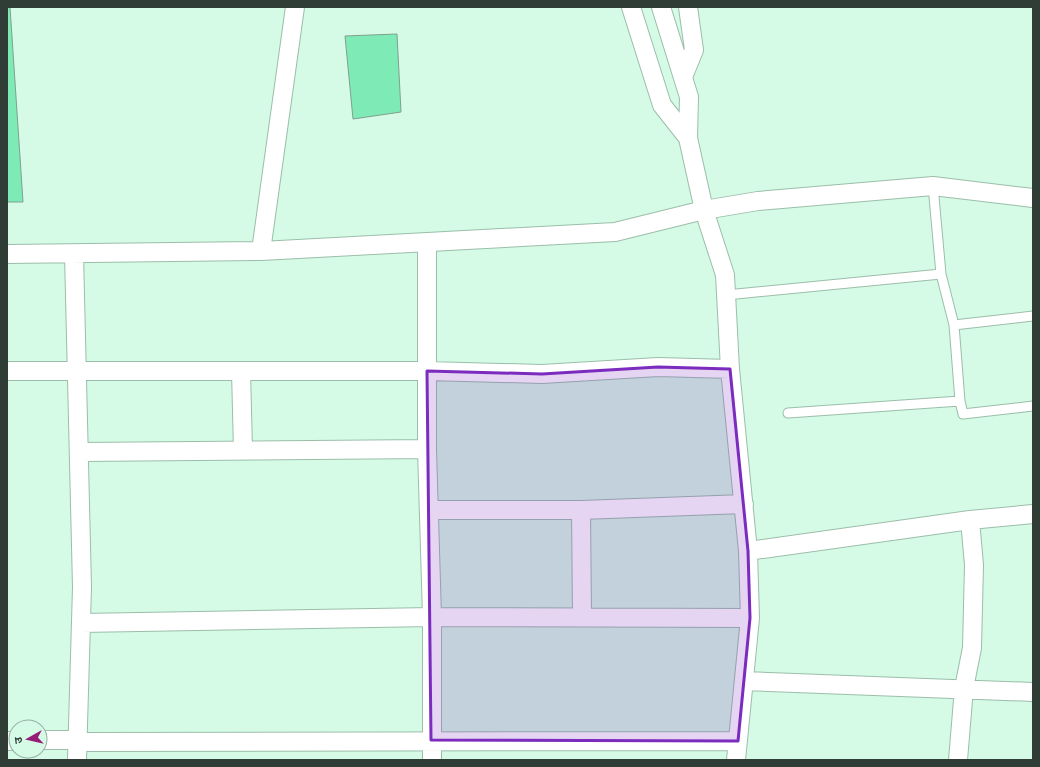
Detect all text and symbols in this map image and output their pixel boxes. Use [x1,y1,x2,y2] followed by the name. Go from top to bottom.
[8,719,48,759] north arrow
[11,736,25,745] text: उ

